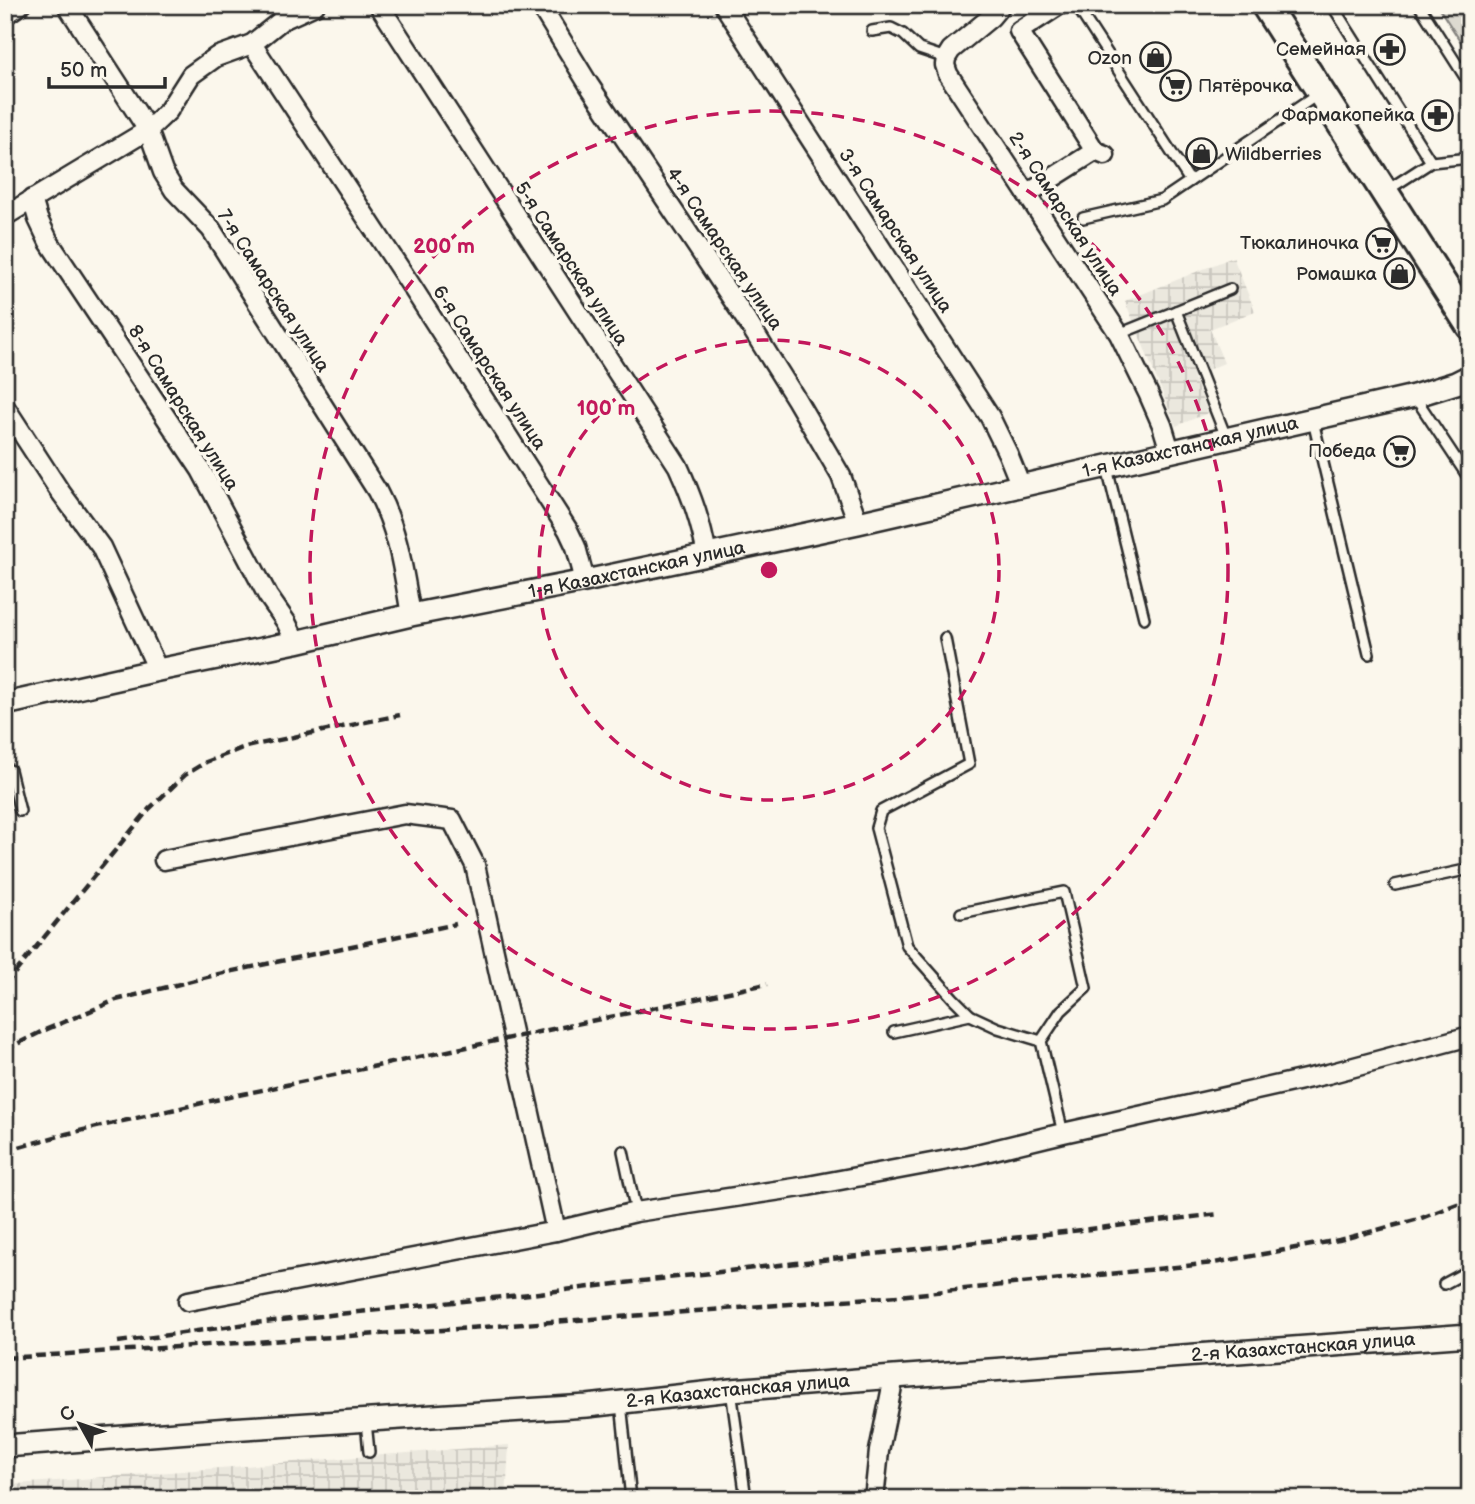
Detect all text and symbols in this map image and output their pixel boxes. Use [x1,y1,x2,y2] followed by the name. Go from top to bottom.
[1372,32,1406,66] pharmacy icon: Семейная
[1276,38,1366,61] place label: Семейная
[1138,41,1172,75] shop icon: Ozon
[49,46,164,90] scale bar
[1087,47,1132,70] place label: Ozon
[60,58,107,83] text: 50 m
[1158,69,1192,103] supermarket icon: Пятёрочка
[1198,75,1293,98] place label: Пятёрочка
[1421,98,1455,132] pharmacy icon: Фармакопейка
[1281,104,1415,127] place label: Фармакопейка
[1003,128,1127,300] street label: 2-я Самарская улица
[1185,137,1219,171] shop icon: Wildberries
[1225,143,1322,166] place label: Wildberries
[833,144,957,318] street label: 3-я Самарская улица
[661,163,787,335] street label: 4-я Самарская улица
[509,178,633,350] street label: 5-я Самарская улица
[212,205,334,377] street label: 7-я Самарская улица
[1365,226,1399,260] supermarket icon: Тюкалиночка
[1240,232,1359,255] place label: Тюкалиночка
[413,234,475,259] text: 200 m
[1383,257,1417,291] shop icon: Ромашка
[1296,263,1377,286] place label: Ромашка
[427,281,551,455] street label: 6-я Самарская улица
[123,321,243,495] street label: 8-я Самарская улица
[577,396,635,421] text: 100 m
[1080,411,1301,483] street label: 1-я Казахстанская улица
[1382,434,1416,468] supermarket icon: Победа
[1308,440,1376,463] place label: Победа
[527,536,747,603] street label: 1-я Казахстанская улица
[757,558,781,582] centre of rings
[1190,1328,1416,1367] street label: 2-я Казахстанская улица
[625,1369,851,1413] street label: 2-я Казахстанская улица
[46,1388,116,1458] north arrow
[55,1402,81,1426] text: С

